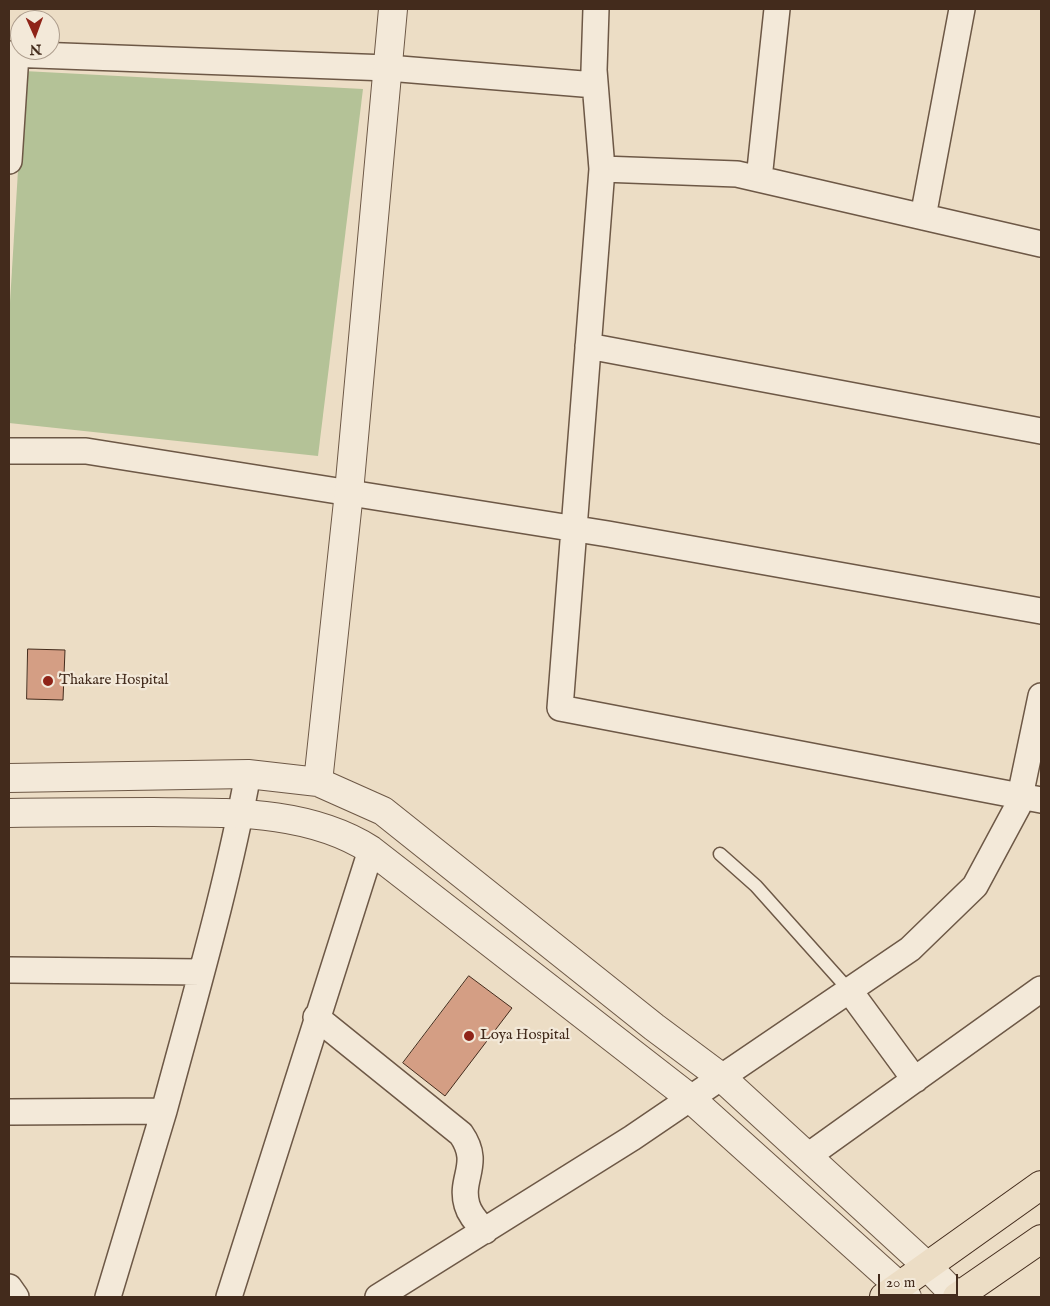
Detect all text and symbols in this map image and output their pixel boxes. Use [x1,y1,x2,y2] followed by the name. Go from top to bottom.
[10,10,60,60] north arrow
[29,40,42,58] text: N
[59,672,168,690] place label: Thakare Hospital
[41,674,55,688] marker: Thakare Hospital
[480,1027,570,1045] place label: Loya Hospital
[462,1029,476,1043] marker: Loya Hospital
[880,1264,960,1296] scale bar
[886,1273,915,1292] text: 20 m

